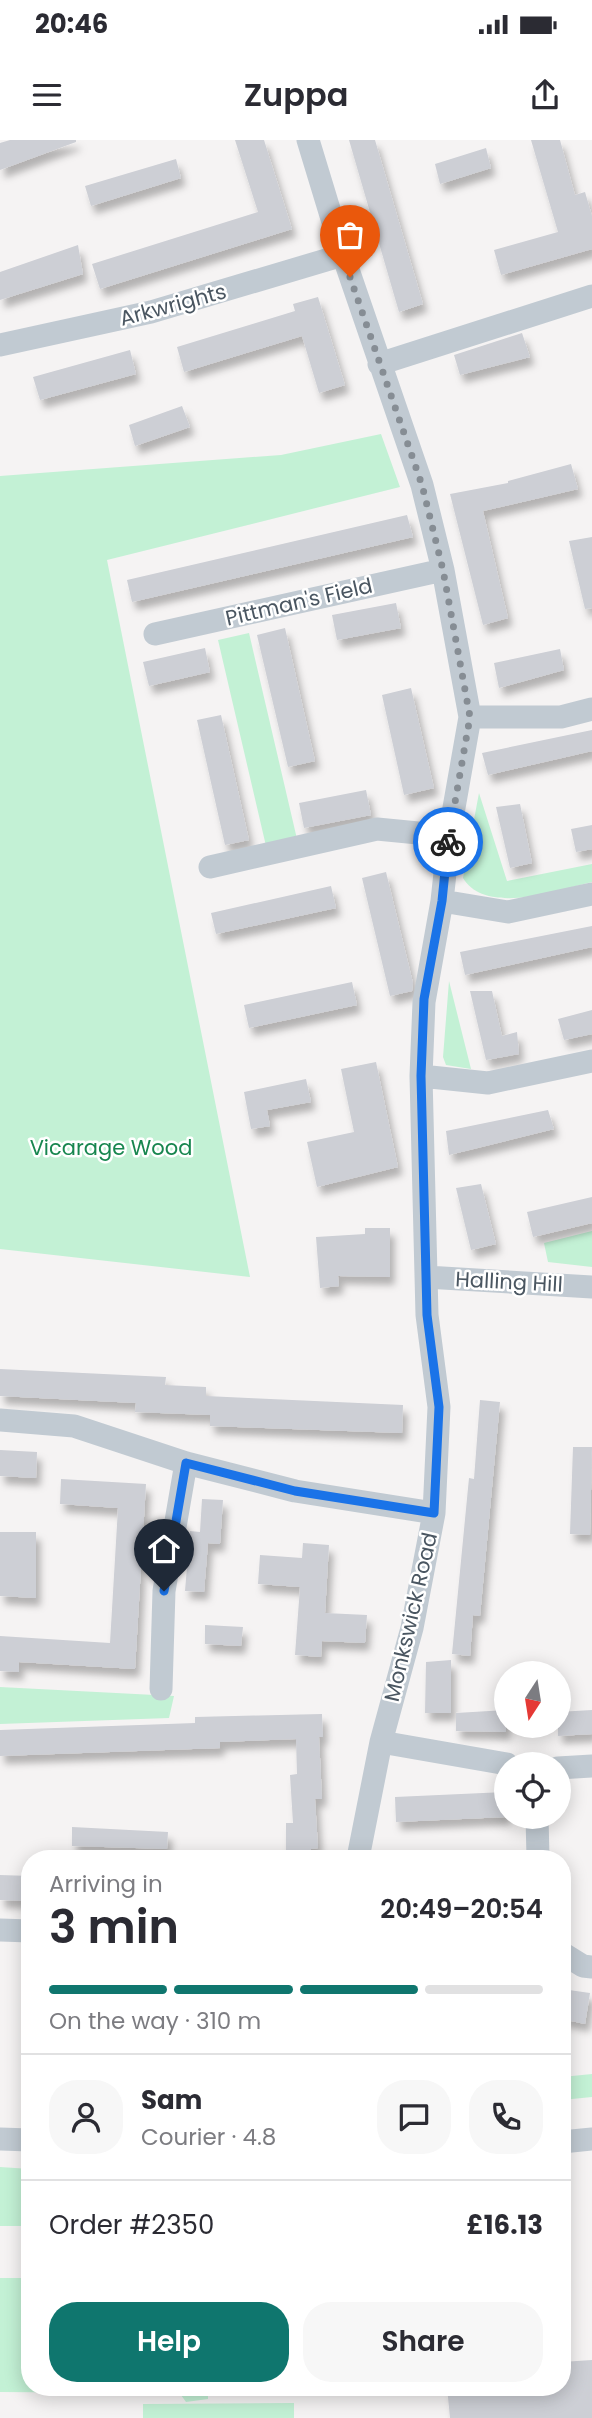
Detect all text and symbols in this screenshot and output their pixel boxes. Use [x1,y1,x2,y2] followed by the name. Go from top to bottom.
[35,6,108,42] text: 20:46
[244,72,348,117] text: Zuppa
[28,76,66,114] icon: menu
[526,76,564,114] icon: share
[320,205,380,277] pin
[331,216,369,254] icon: bag
[116,276,229,333] street label: Arkwrights
[223,571,375,633] street label: Pittman's Field
[413,807,483,877] courier
[429,823,467,861] icon: bike
[30,1133,192,1162] park label: Vicarage Wood
[455,1264,563,1299] street label: Halling Hill
[134,1519,194,1591] pin
[377,1529,444,1704] street label: Monkswick Road
[145,1530,183,1568] icon: home
[494,1661,570,1738] north arrow
[494,1661,571,1829] map controls
[494,1752,571,1829] button: locate
[49,1868,163,1900] text: Arriving in
[380,1891,543,1927] text: 20:49–20:54
[49,1895,179,1959] text: 3 min
[49,2005,261,2037] text: On the way · 310 m
[49,2080,123,2154] button: person
[377,2080,451,2154] button: chat
[469,2080,543,2154] button: phone
[141,2082,202,2118] text: Sam
[141,2121,276,2153] text: Courier · 4.8
[49,2207,214,2243] text: Order #2350
[467,2207,543,2243] text: £16.13
[49,2302,289,2382] button: Help
[303,2302,543,2382] button: Share

